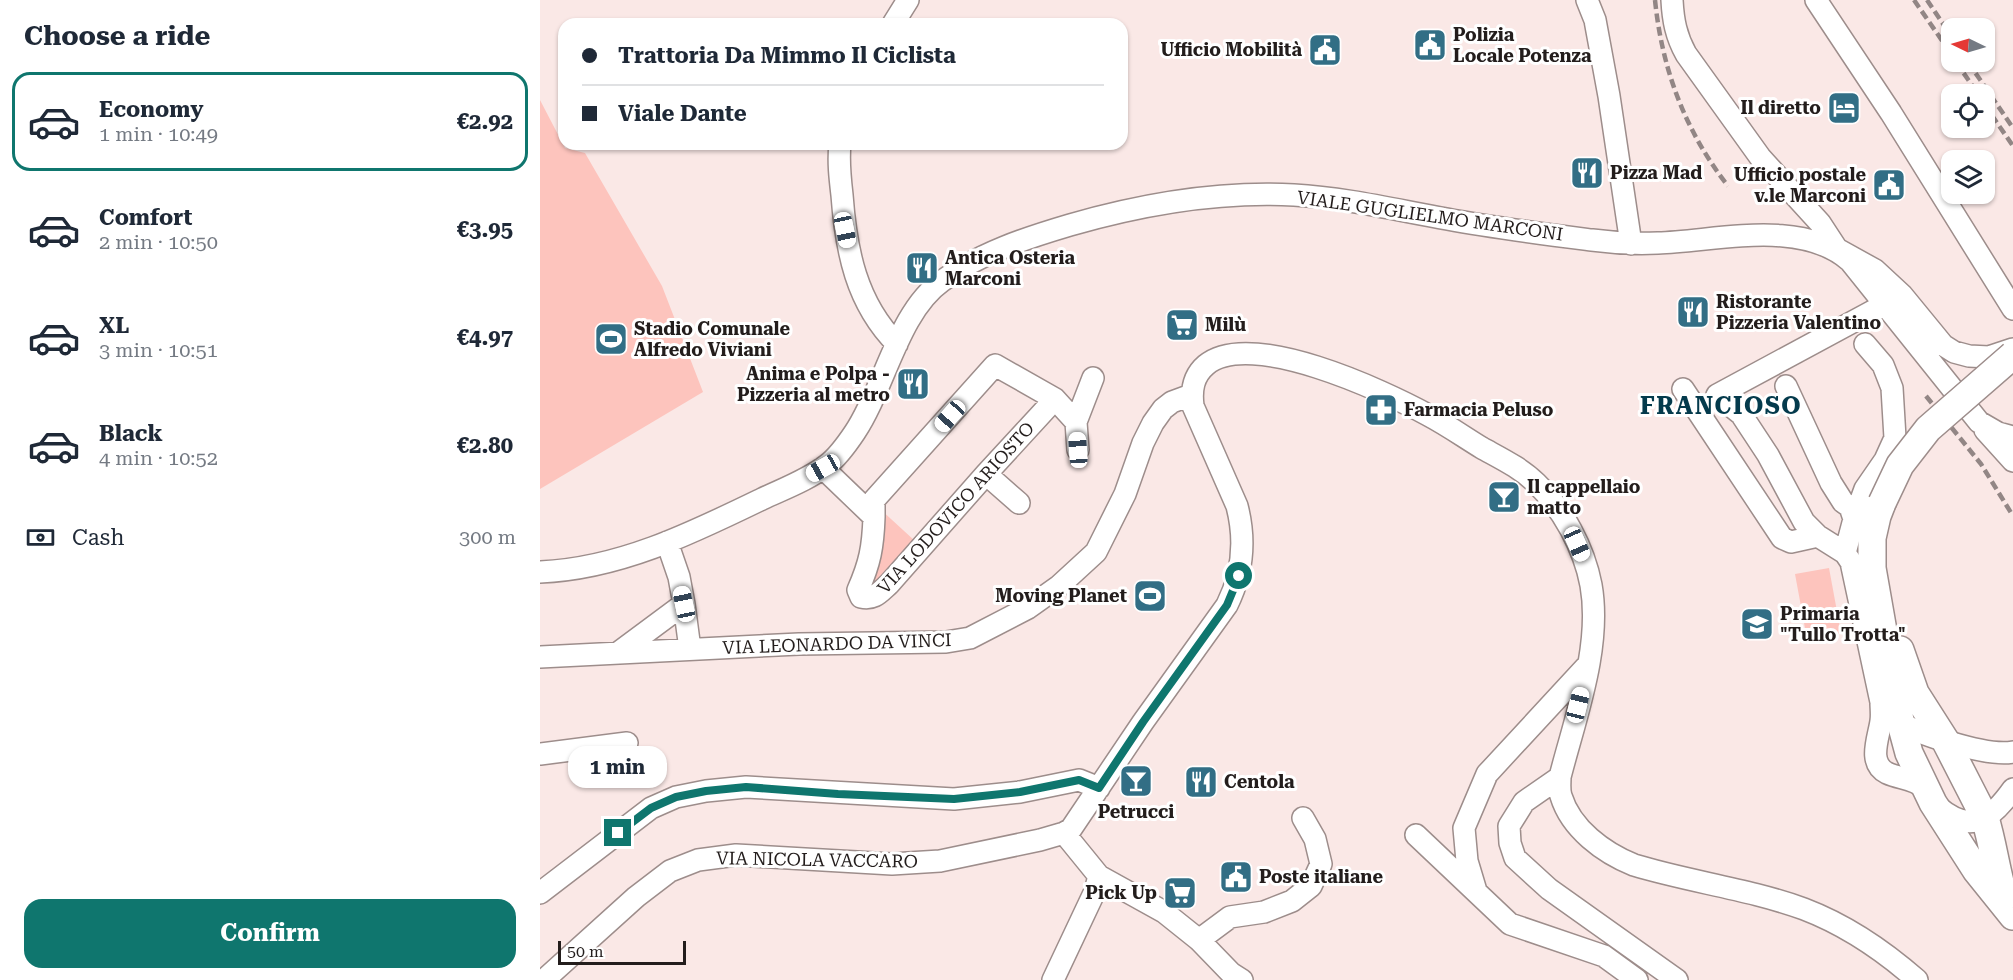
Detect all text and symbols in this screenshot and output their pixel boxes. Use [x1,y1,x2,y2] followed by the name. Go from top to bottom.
[1941,18,1995,72] north arrow
[1941,18,1995,204] map controls
[24,20,210,52] text: Choose a ride
[1453,24,1592,66] place label: Polizia Locale Potenza
[1412,27,1448,63] public building icon: Polizia Locale Potenza
[1307,32,1343,68] public building icon: Ufficio Mobilità
[1160,39,1302,60] place label: Ufficio Mobilità
[618,43,956,68] text: Trattoria Da Mimmo Il Ciclista
[1941,84,1995,138] button: locate
[1826,90,1862,126] hotel icon: Il diretto
[27,95,81,149] icon: car
[99,97,203,122] text: Economy
[1741,97,1821,118] place label: Il diretto
[618,101,747,126] text: Viale Dante
[457,109,513,134] text: €2.92
[99,122,218,146] text: 1 min · 10:49
[1941,150,1995,204] button: layers
[1569,155,1605,191] restaurant icon: Pizza Mad
[1610,162,1702,183] place label: Pizza Mad
[1734,164,1866,206] place label: Ufficio postale v.le Marconi
[1871,167,1907,203] public building icon: Ufficio postale v.le Marconi
[1296,186,1565,245] street label: VIALE GUGLIELMO MARCONI
[27,203,81,257] icon: car
[99,205,192,230] text: Comfort
[832,211,858,249] car
[457,217,513,242] text: €3.95
[99,230,218,254] text: 2 min · 10:50
[945,247,1075,289] place label: Antica Osteria Marconi
[904,250,940,286] restaurant icon: Antica Osteria Marconi
[1716,291,1881,333] place label: Ristorante Pizzeria Valentino
[1675,294,1711,330] restaurant icon: Ristorante Pizzeria Valentino
[1164,307,1200,343] supermarket icon: Milù
[27,311,81,365] icon: car
[99,313,129,338] text: XL
[1205,314,1246,335] place label: Milù
[634,318,790,360] place label: Stadio Comunale Alfredo Viviani
[593,321,629,357] sports icon: Stadio Comunale Alfredo Viviani
[457,325,513,350] text: €4.97
[99,338,218,362] text: 3 min · 10:51
[737,363,890,405] place label: Anima e Polpa - Pizzeria al metro
[895,366,931,402] restaurant icon: Anima e Polpa - Pizzeria al metro
[1363,392,1399,428] pharmacy icon: Farmacia Peluso
[1640,392,1802,420] district label: FRANCIOSO
[931,397,969,435] car
[1404,399,1554,420] place label: Farmacia Peluso
[873,417,1038,598] street label: VIA LODOVICO ARIOSTO
[27,419,81,473] icon: car
[99,421,163,446] text: Black
[1068,431,1088,469] car
[457,433,513,458] text: €2.80
[99,446,218,470] text: 4 min · 10:52
[803,451,843,485] car
[1527,476,1641,518] place label: Il cappellaio matto
[1486,479,1522,515] bar icon: Il cappellaio matto
[24,521,57,554] icon: cash
[1561,524,1593,564] car
[72,525,124,550] text: Cash
[459,525,516,549] text: 300 m
[1225,562,1252,589] route start
[1132,578,1168,614] sports icon: Moving Planet
[671,585,697,623] car
[995,585,1127,606] place label: Moving Planet
[1780,603,1906,645] place label: Primaria "Tullo Trotta"
[1739,606,1775,642] school or university icon: Primaria "Tullo Trotta"
[722,629,952,658] street label: VIA LEONARDO DA VINCI
[1565,685,1591,725] car
[568,746,668,788] callout: 1 min
[590,755,645,779] text: 1 min
[1118,763,1154,799] bar icon: Petrucci
[1183,764,1219,800] restaurant icon: Centola
[1224,771,1295,792] place label: Centola
[1098,801,1174,822] place label: Petrucci
[604,819,631,846] route end
[716,847,918,872] street label: VIA NICOLA VACCARO
[1218,859,1254,895] public building icon: Poste italiane
[1259,866,1383,887] place label: Poste italiane
[1162,875,1198,911] supermarket icon: Pick Up
[1085,882,1157,903] place label: Pick Up
[24,899,516,968] button: Confirm
[558,938,686,966] scale bar
[567,942,604,961] text: 50 m

